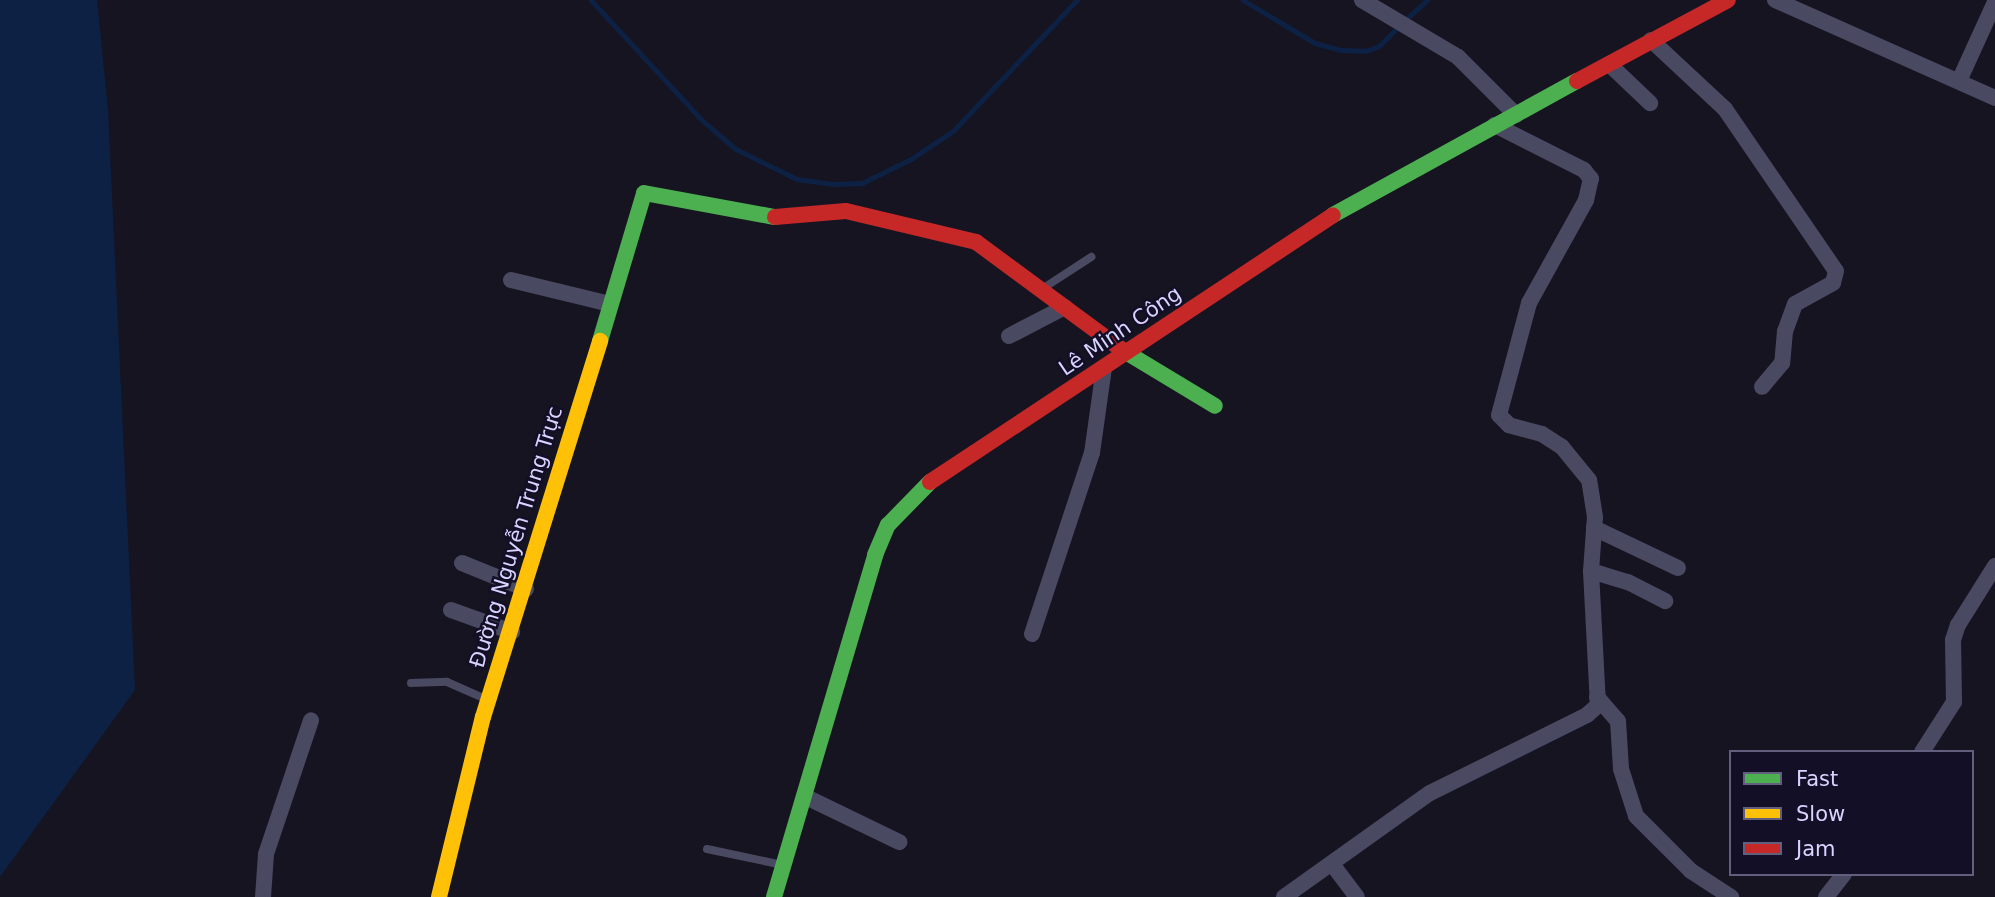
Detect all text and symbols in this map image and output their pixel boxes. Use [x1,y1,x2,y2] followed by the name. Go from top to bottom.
[1054,281,1186,381] street label: Lê Minh Công
[464,403,568,671] street label: Đường Nguyễn Trung Trực
[1729,750,1974,876] legend
[1796,767,1838,791] text: Fast
[1796,802,1845,826] text: Slow
[1796,837,1836,861] text: Jam

